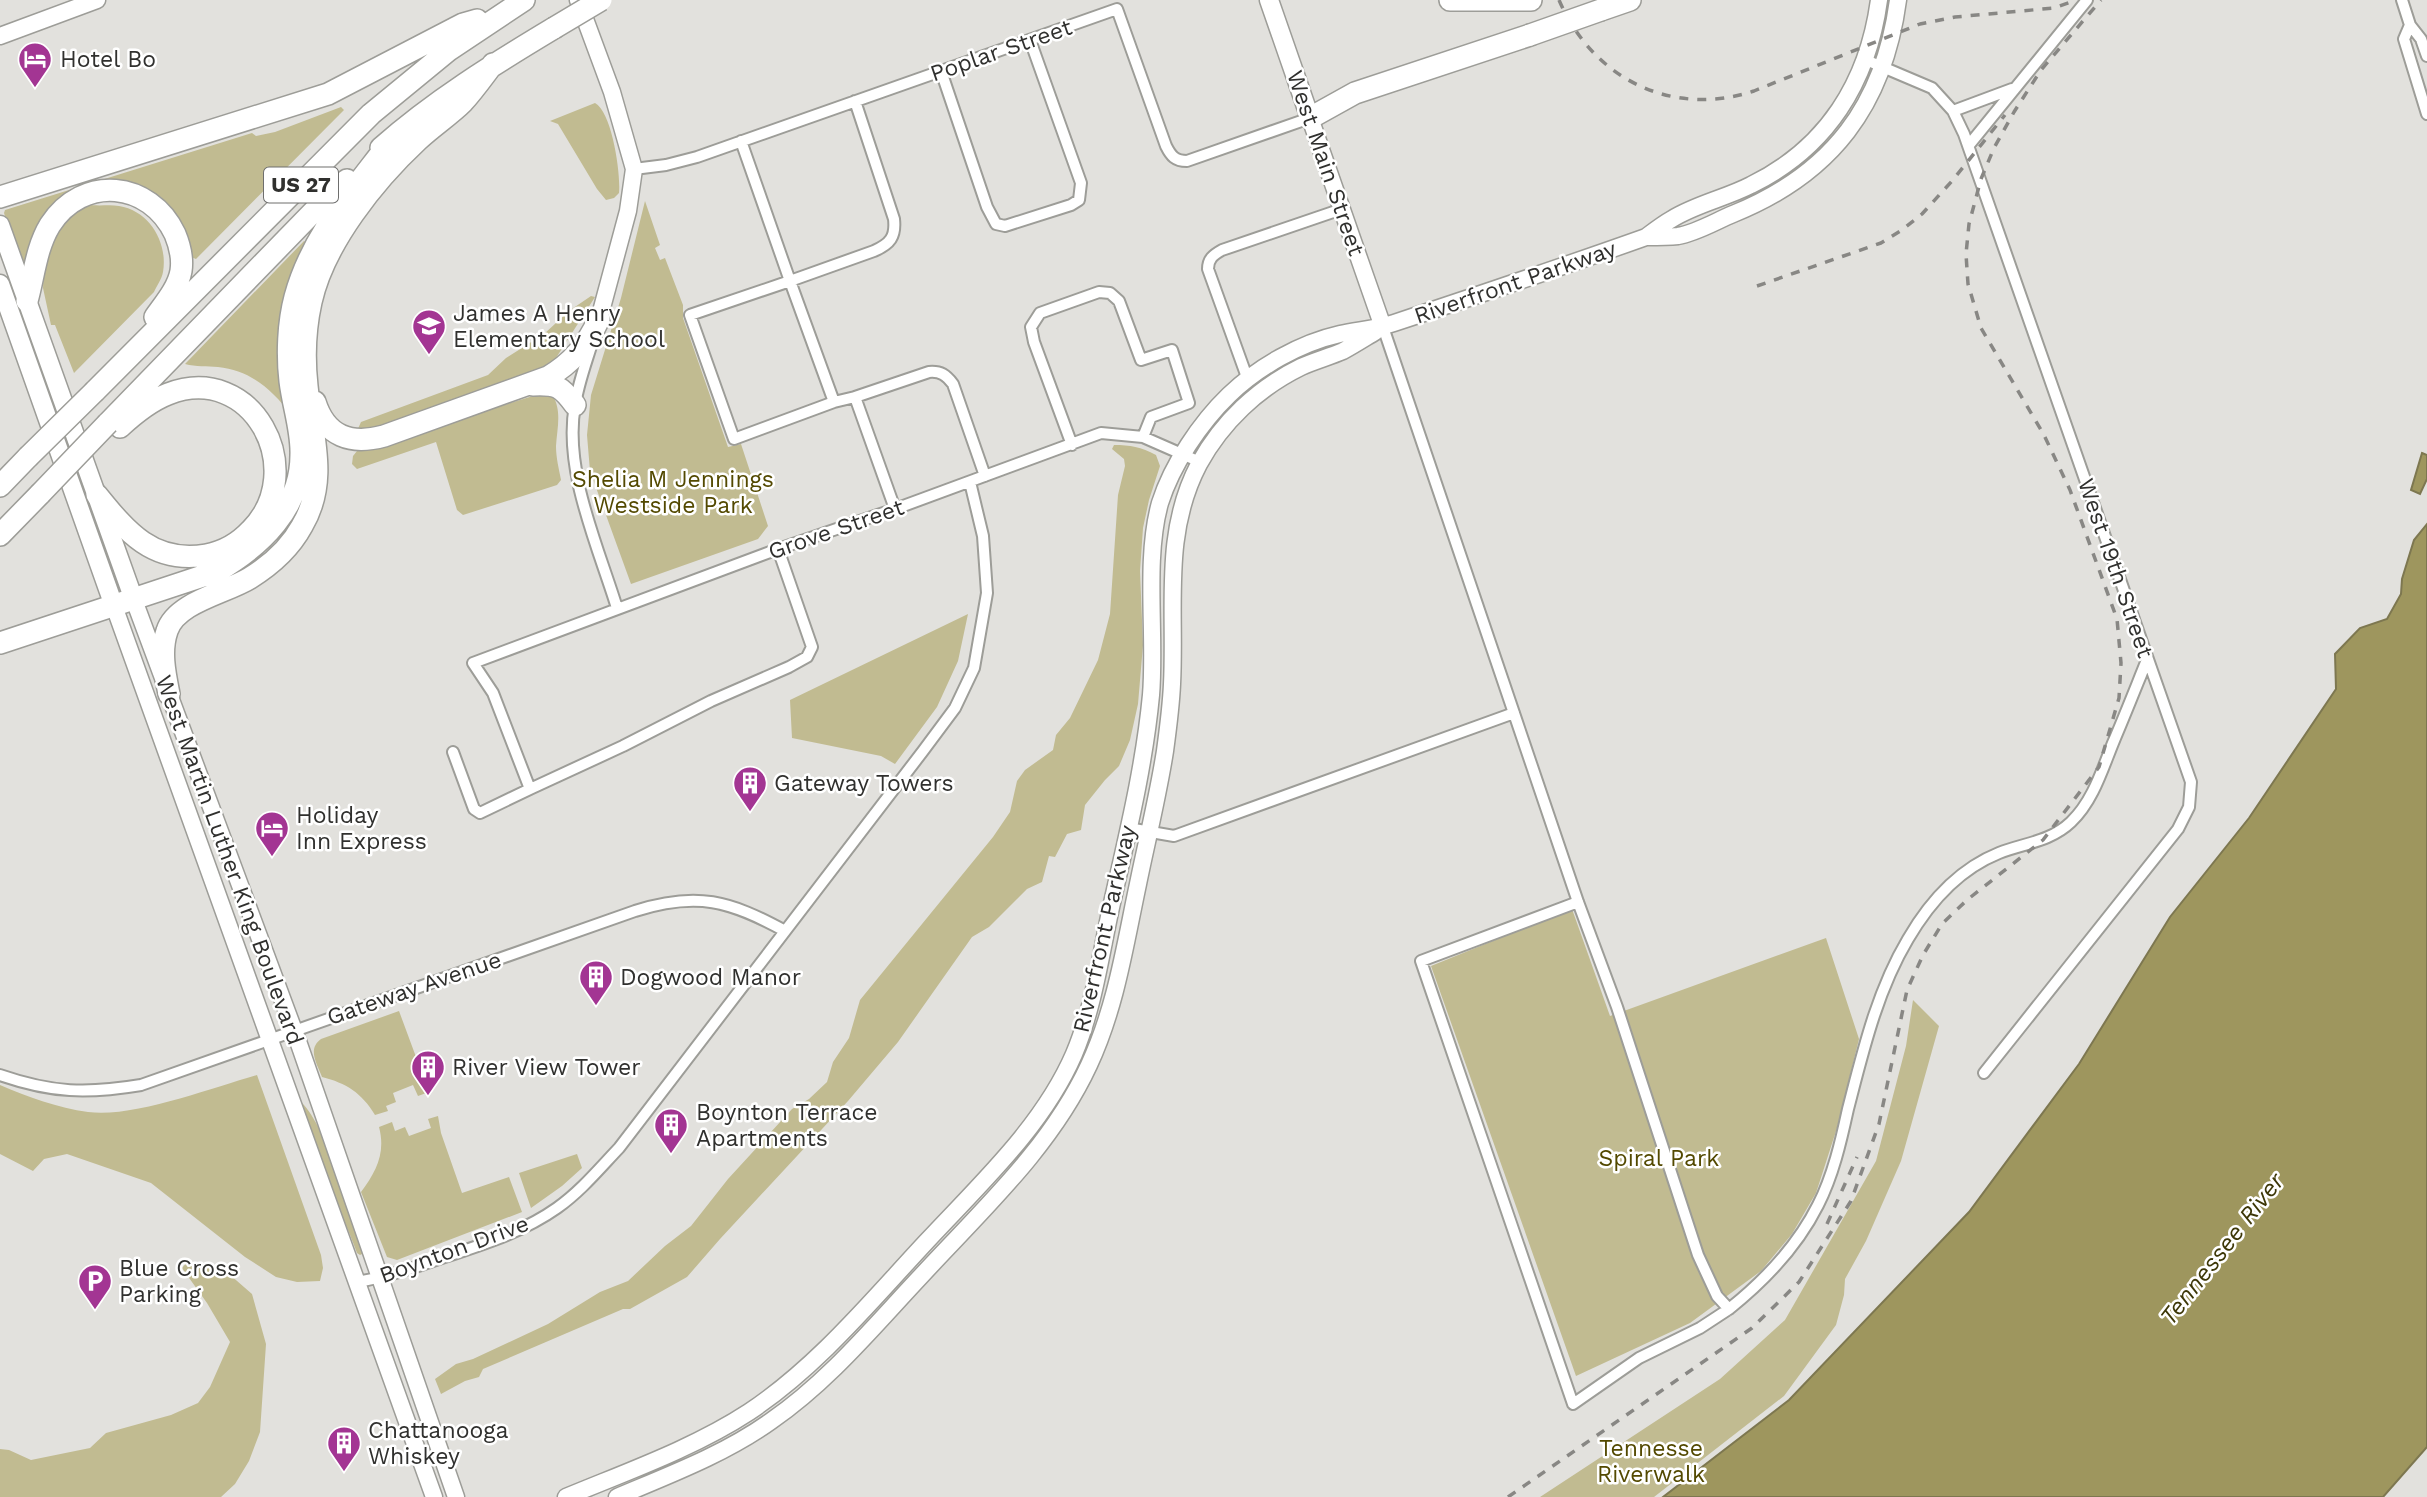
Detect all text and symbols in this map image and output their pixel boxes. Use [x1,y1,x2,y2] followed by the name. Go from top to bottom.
[927,13,1076,87] street label: Poplar Street
[16,40,54,89] hotel icon: Hotel Bo
[60,46,156,73] place label: Hotel Bo
[1281,67,1370,260] street label: West Main Street
[264,168,338,202] road number: US 27
[1411,235,1620,330] street label: Riverfront Parkway
[453,300,665,353] place label: James A Henry Elementary School
[410,307,448,356] school or university icon: James A Henry Elementary School
[572,466,774,519] park label: Shelia M Jennings Westside Park
[2072,475,2159,662] street label: West 19th Street
[765,494,908,565] street label: Grove Street
[150,672,309,1049] street label: West Martin Luther King Boulevard
[731,764,769,813] building icon: Gateway Towers
[774,770,954,797] place label: Gateway Towers
[296,802,427,855] place label: Holiday Inn Express
[253,809,291,858] hotel icon: Holiday Inn Express
[1067,823,1142,1035] street label: Riverfront Parkway
[323,946,505,1031] street label: Gateway Avenue
[577,958,615,1007] building icon: Dogwood Manor
[620,964,801,991] place label: Dogwood Manor
[409,1048,447,1097] building icon: River View Tower
[452,1054,641,1081] place label: River View Tower
[696,1099,878,1152] place label: Boynton Terrace Apartments
[652,1106,690,1155] building icon: Boynton Terrace Apartments
[1599,1145,1719,1172] park label: Spiral Park
[2154,1166,2291,1330] water label: Tennessee River
[376,1210,533,1289] street label: Boynton Drive
[119,1255,239,1308] place label: Blue Cross Parking
[76,1262,114,1311] parking icon: Blue Cross Parking
[368,1417,508,1470] place label: Chattanooga Whiskey
[325,1424,363,1473] building icon: Chattanooga Whiskey
[1597,1435,1705,1488] park label: Tennesse Riverwalk

